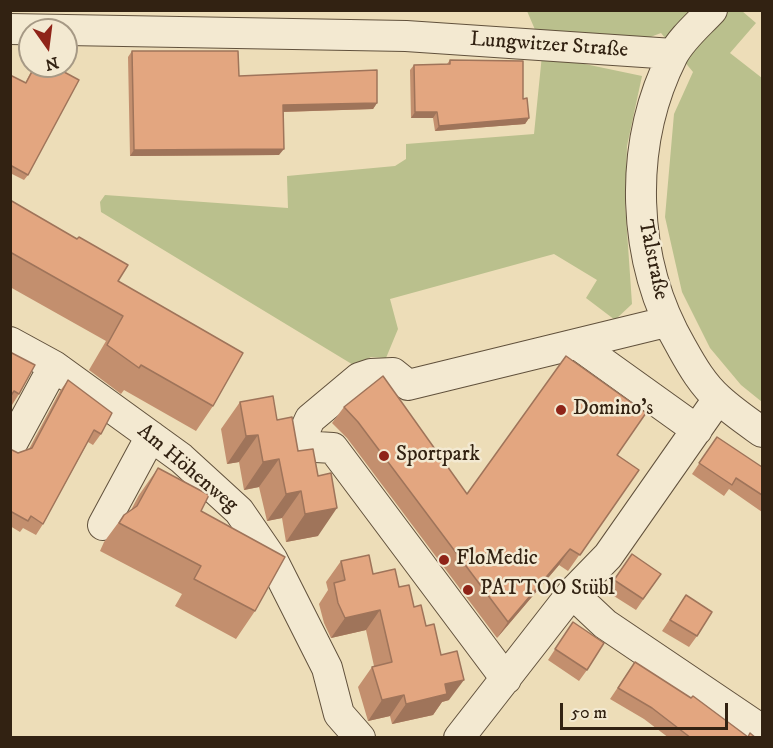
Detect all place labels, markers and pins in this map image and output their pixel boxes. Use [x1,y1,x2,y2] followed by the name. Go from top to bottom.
[573,397,653,423] place label: Domino's
[554,403,568,417] marker: Domino's
[396,443,480,469] place label: Sportpark
[377,449,391,463] marker: Sportpark
[456,547,538,573] place label: FloMedic
[437,553,451,567] marker: FloMedic
[480,577,615,603] place label: PATTOO Stübl
[461,583,475,597] marker: PATTOO Stübl

